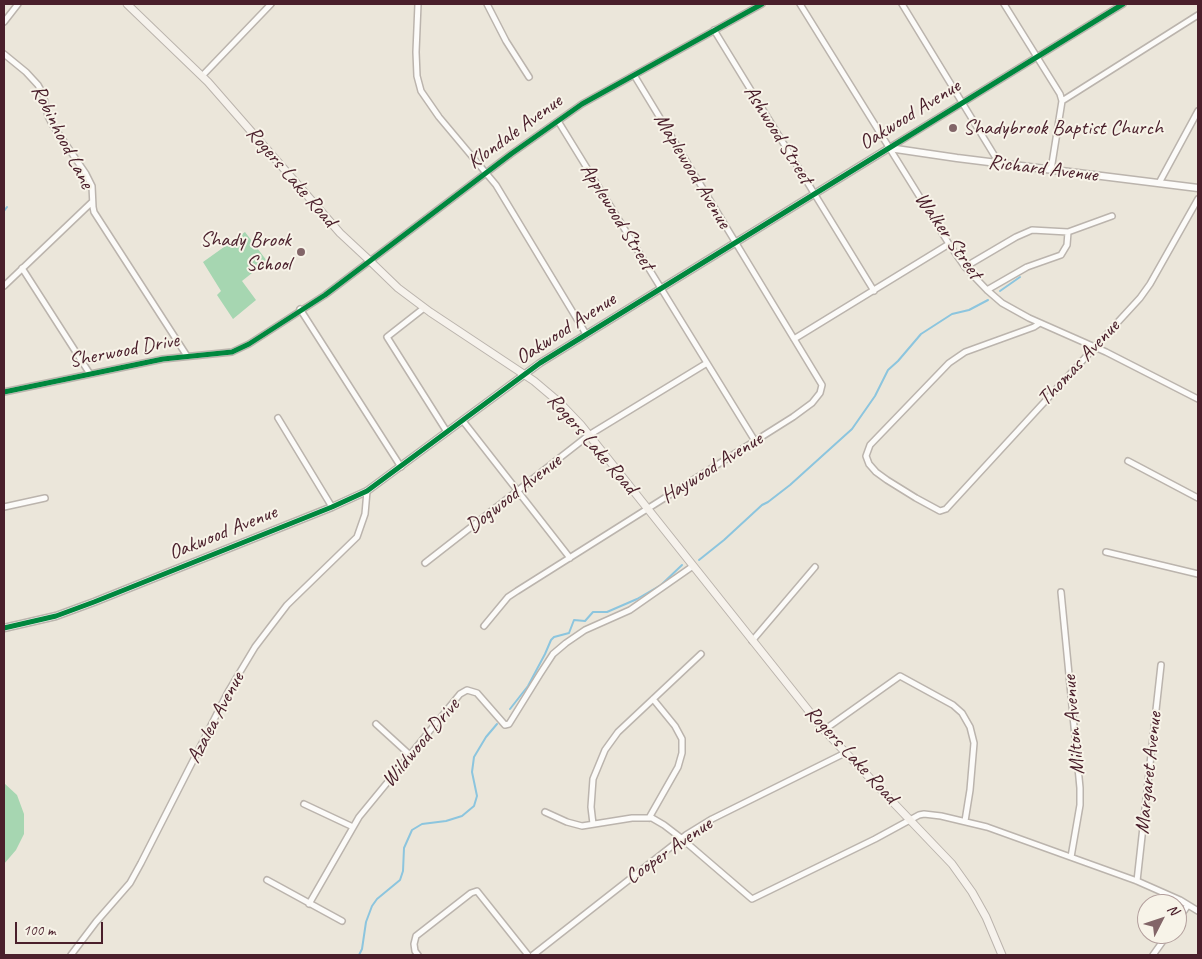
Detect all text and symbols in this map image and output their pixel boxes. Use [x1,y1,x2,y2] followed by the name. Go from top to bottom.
[855,74,965,156] street label: Oakwood Avenue
[25,81,99,193] street label: Robinhood Lane
[738,81,818,189] street label: Ashwood Street
[463,89,567,175] street label: Klondale Avenue
[648,109,736,233] street label: Maplewood Avenue
[963,115,1163,141] place label: Shadybrook Baptist Church
[240,121,342,233] street label: Rogers Lake Road
[947,122,959,134] marker: Shadybrook Baptist Church
[987,150,1099,188] street label: Richard Avenue
[574,159,660,275] street label: Applewood Street
[909,188,987,284] street label: Walker Street
[200,227,291,277] place label: Shady Brook School
[295,246,307,258] marker: Shady Brook School
[511,287,621,371] street label: Oakwood Avenue
[1033,315,1125,411] street label: Thomas Avenue
[67,328,181,374] street label: Sherwood Drive
[541,388,643,500] street label: Rogers Lake Road
[657,427,767,509] street label: Haywood Avenue
[461,449,567,539] street label: Dogwood Avenue
[165,500,281,566] street label: Oakwood Avenue
[182,668,250,768] street label: Azalea Avenue
[1057,674,1091,776] street label: Milton Avenue
[377,693,465,793] street label: Wildwood Drive
[799,701,903,809] street label: Rogers Lake Road
[1130,711,1168,835] street label: Margaret Avenue
[621,812,717,890] street label: Cooper Avenue
[1137,894,1187,944] north arrow
[1164,901,1182,918] text: N
[18,912,105,944] scale bar
[23,921,55,940] text: 100 m

